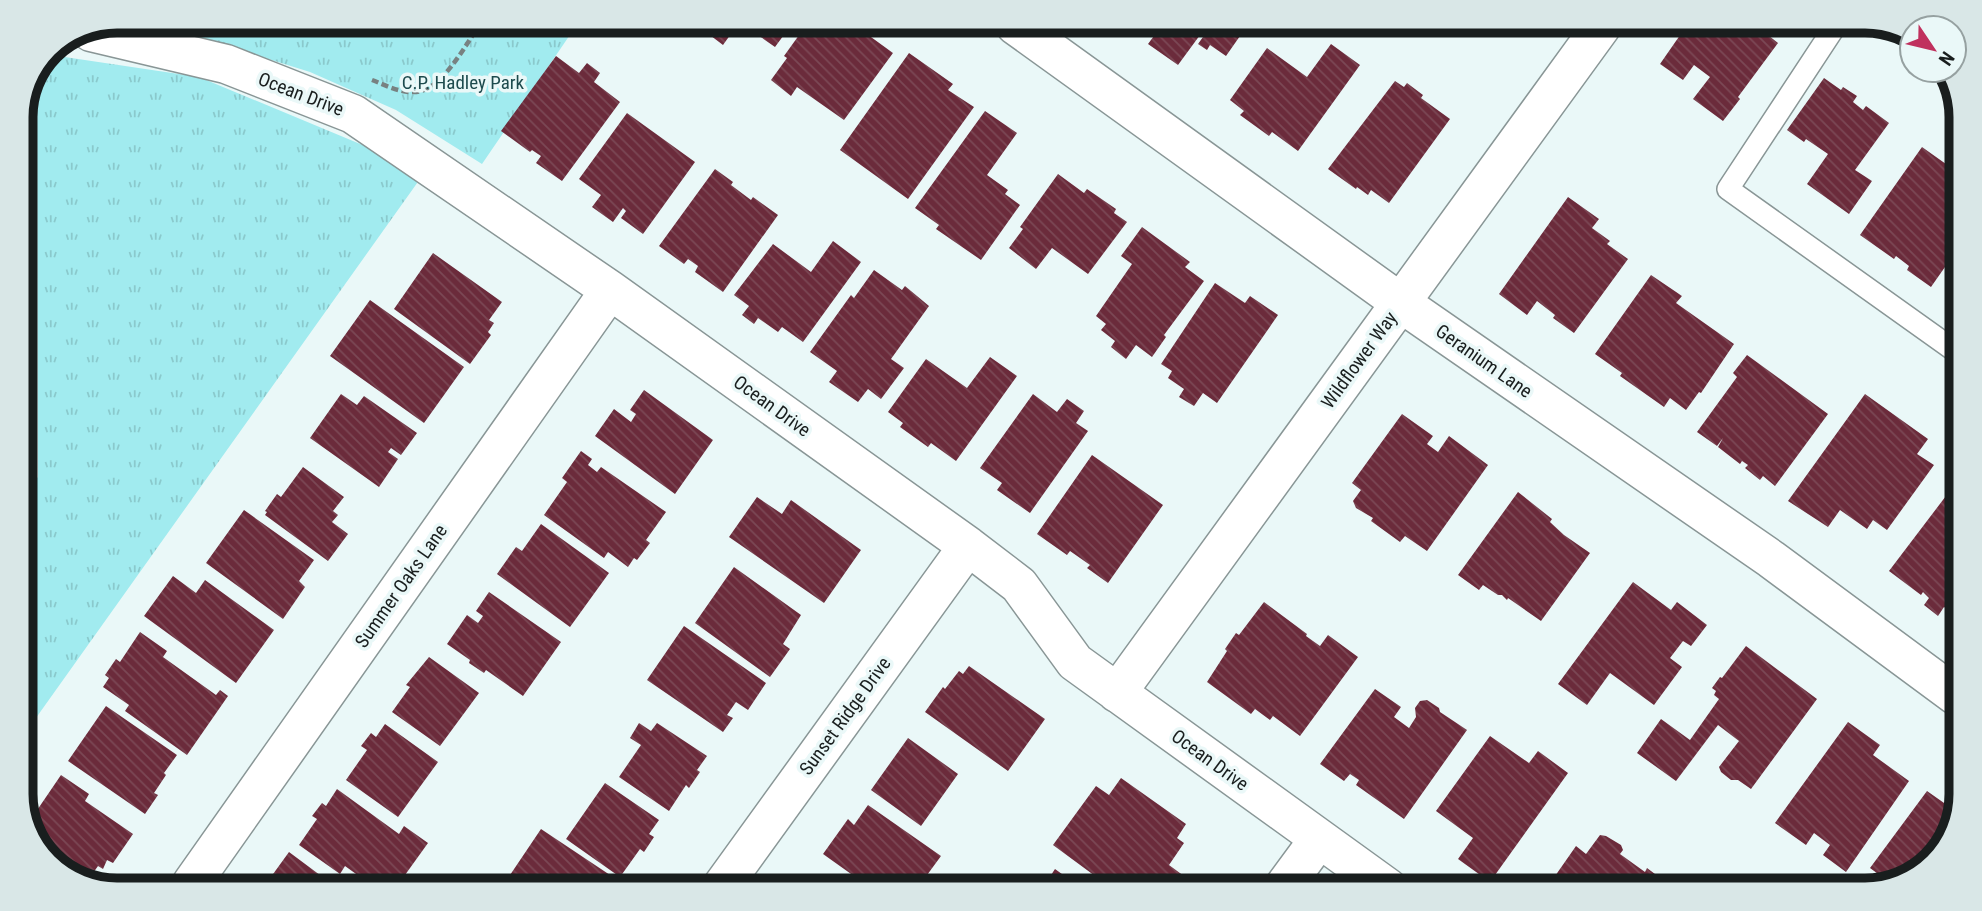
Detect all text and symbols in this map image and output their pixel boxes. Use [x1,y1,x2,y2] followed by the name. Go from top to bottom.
[1898,14,1968,84] north arrow
[1934,47,1959,70] text: N
[255,67,347,121] street label: Ocean Drive
[402,71,525,94] park label: C.P. Hadley Park
[1316,307,1402,413] street label: Wildflower Way
[1431,319,1537,403] street label: Geranium Lane
[729,370,815,442] street label: Ocean Drive
[350,520,452,652] street label: Summer Oaks Lane
[794,652,896,779] street label: Sunset Ridge Drive
[1167,724,1253,796] street label: Ocean Drive

